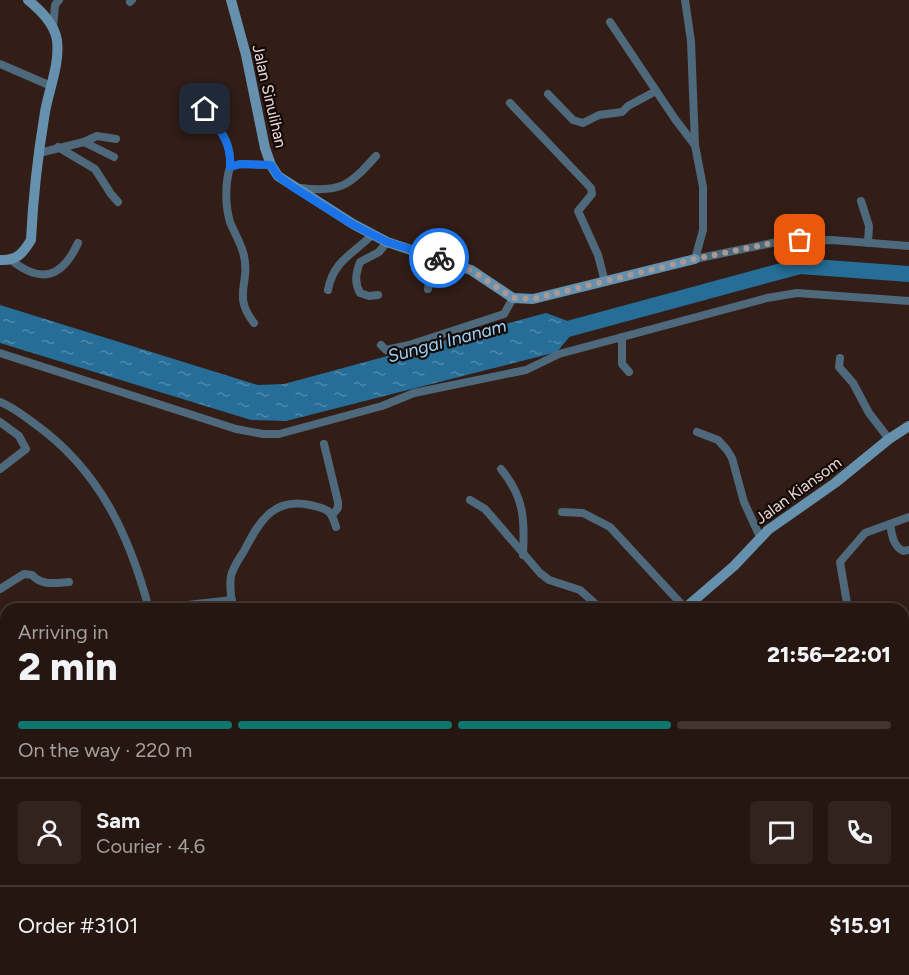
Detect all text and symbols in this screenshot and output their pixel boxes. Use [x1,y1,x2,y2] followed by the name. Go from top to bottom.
[248,43,291,150] street label: Jalan Sinulihan
[179,83,230,134] pin
[188,92,221,125] icon: home
[774,214,825,265] pin
[783,223,816,256] icon: bag
[409,228,469,288] courier
[423,242,456,275] icon: bike
[385,315,509,367] water label: Sungai Inanam
[752,453,845,528] street label: Jalan Kiansom
[18,620,108,644] text: Arriving in
[767,641,891,668] text: 21:56–22:01
[18,643,118,690] text: 2 min
[18,738,192,762] text: On the way · 220 m
[18,801,81,864] button: person
[750,801,813,864] button: chat
[828,801,891,864] button: phone
[96,807,140,834] text: Sam
[96,834,205,858] text: Courier · 4.6
[18,912,138,939] text: Order #3101
[829,912,891,939] text: $15.91

